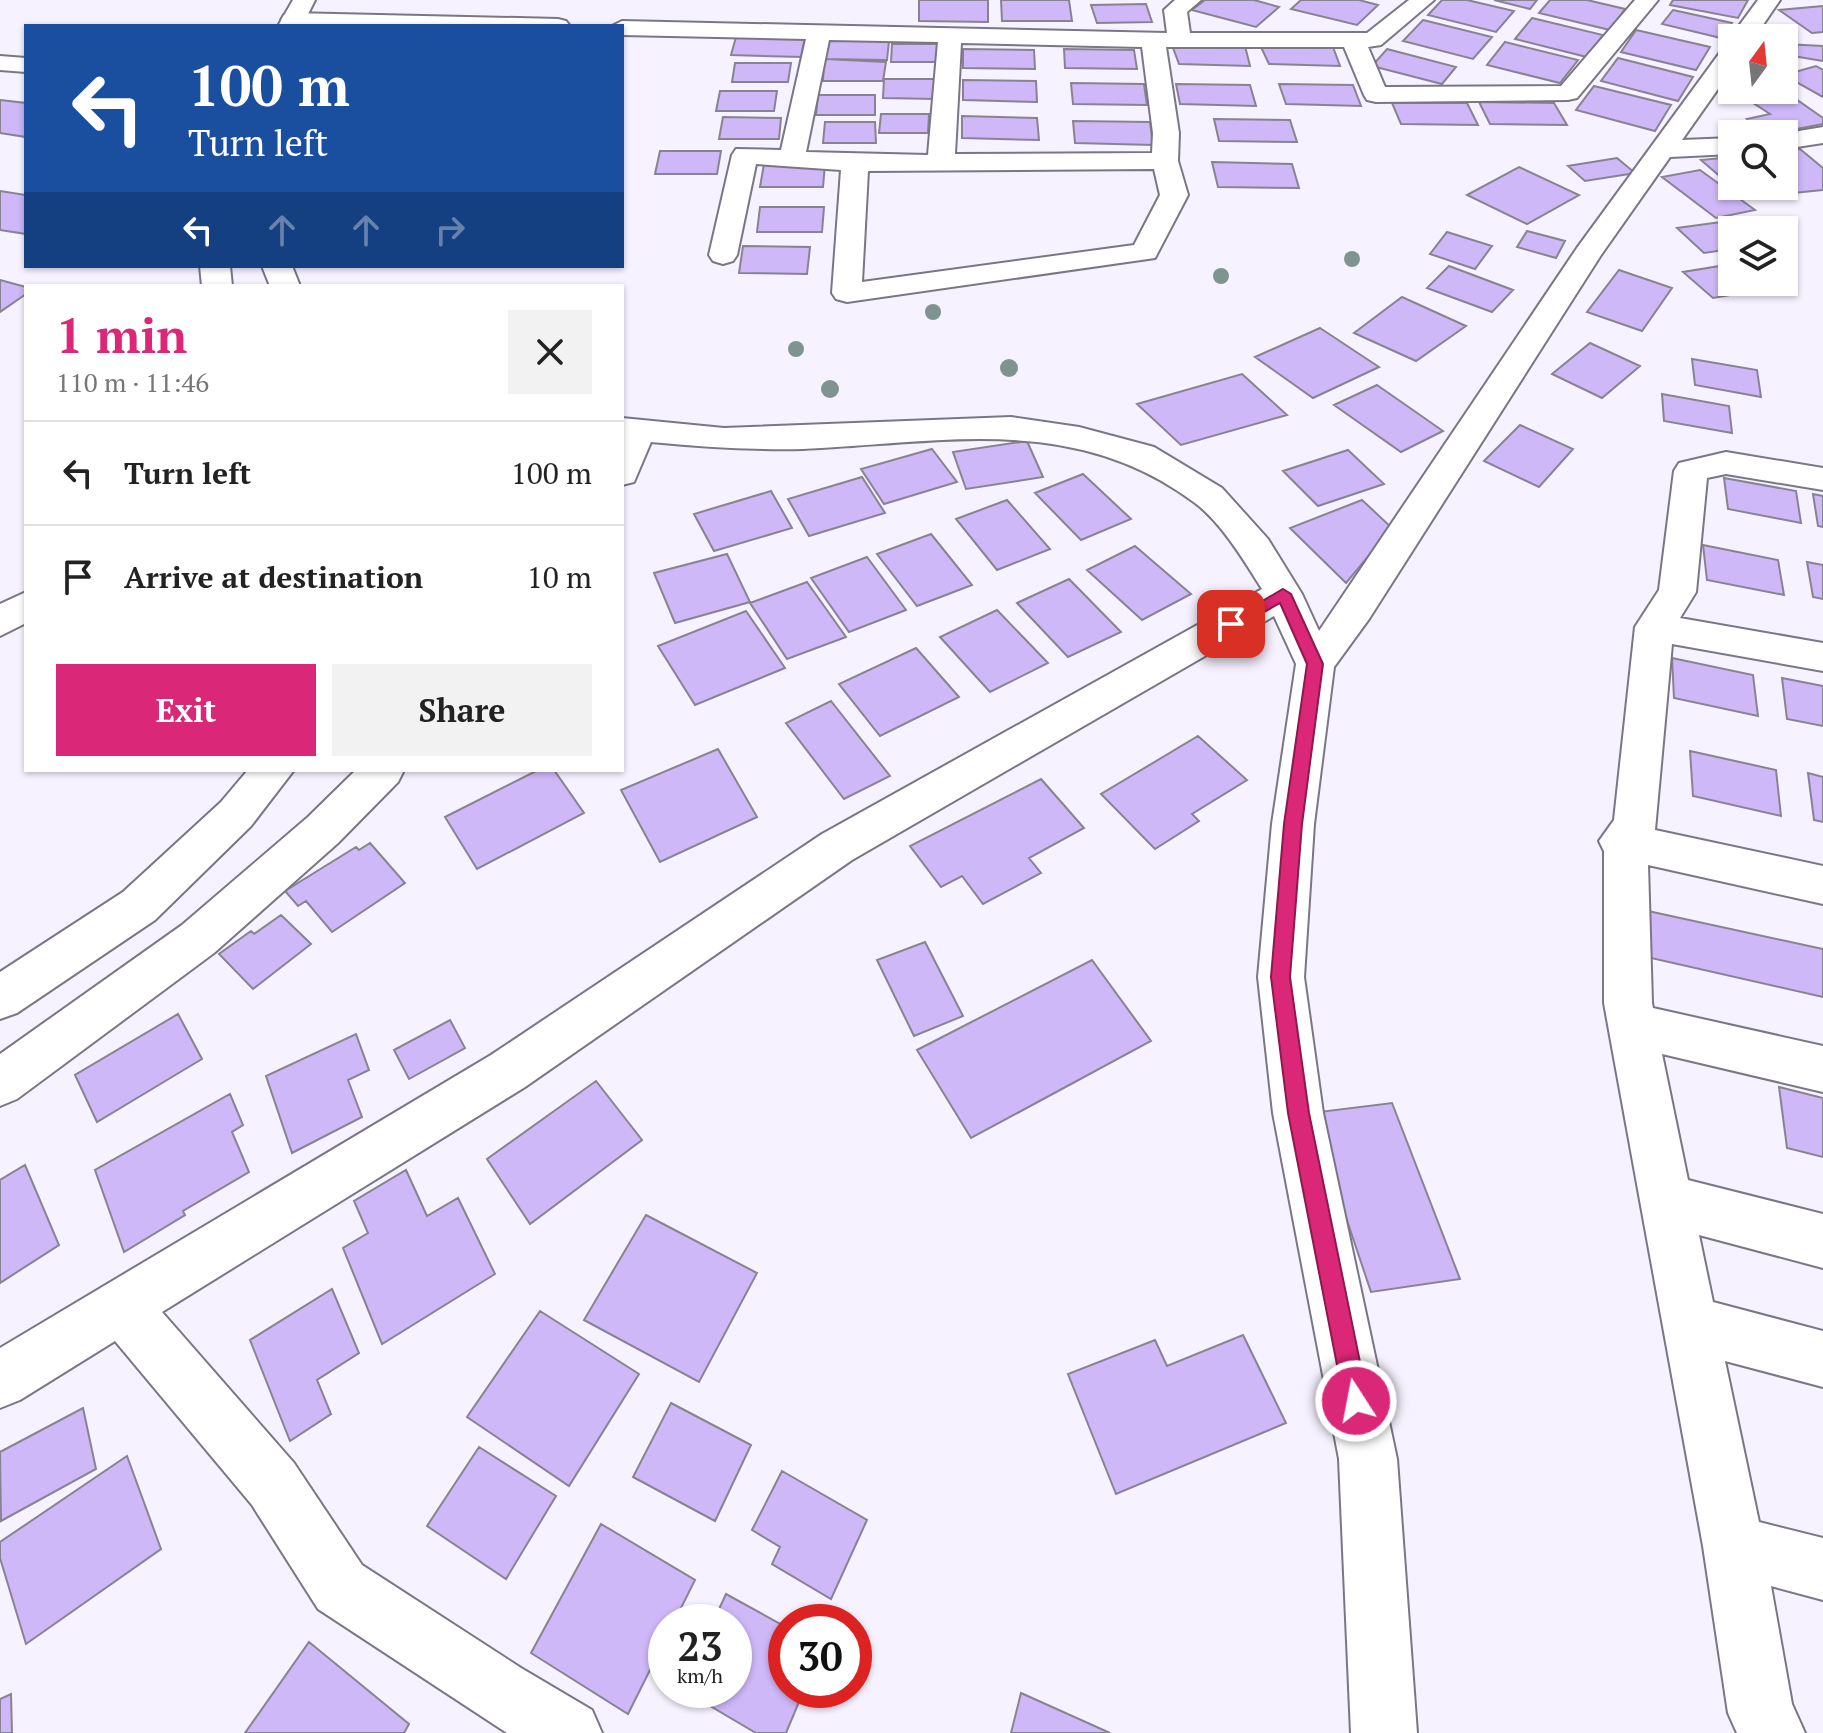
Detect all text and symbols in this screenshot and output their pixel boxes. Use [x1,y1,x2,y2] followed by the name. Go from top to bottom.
[1718,24,1798,104] north arrow
[1718,24,1798,296] map controls
[188,48,350,122] text: 100 m
[56,56,160,160] icon: left
[188,119,328,166] text: Turn left
[1718,120,1798,200] button: search
[176,208,220,252] icon: left
[260,208,304,252] icon: ahead
[344,208,388,252] icon: ahead
[428,208,472,252] icon: right
[1718,216,1798,296] button: layers
[56,303,187,367] text: 1 min
[508,310,592,394] button: close
[56,365,209,399] text: 110 m · 11:46
[56,451,100,495] icon: left
[124,453,251,493] text: Turn left
[511,453,592,493] text: 100 m
[56,555,100,599] icon: arrive
[124,557,423,597] text: Arrive at destination
[527,557,592,597] text: 10 m
[1197,590,1265,658] pin
[1209,602,1253,646] icon: arrive
[56,664,316,756] button: Exit
[332,664,592,756] button: Share
[1314,1359,1398,1443] position arrow
[768,1604,872,1708] speed limit sign: 30
[677,1619,723,1672] text: 23
[677,1662,723,1689] text: km/h

